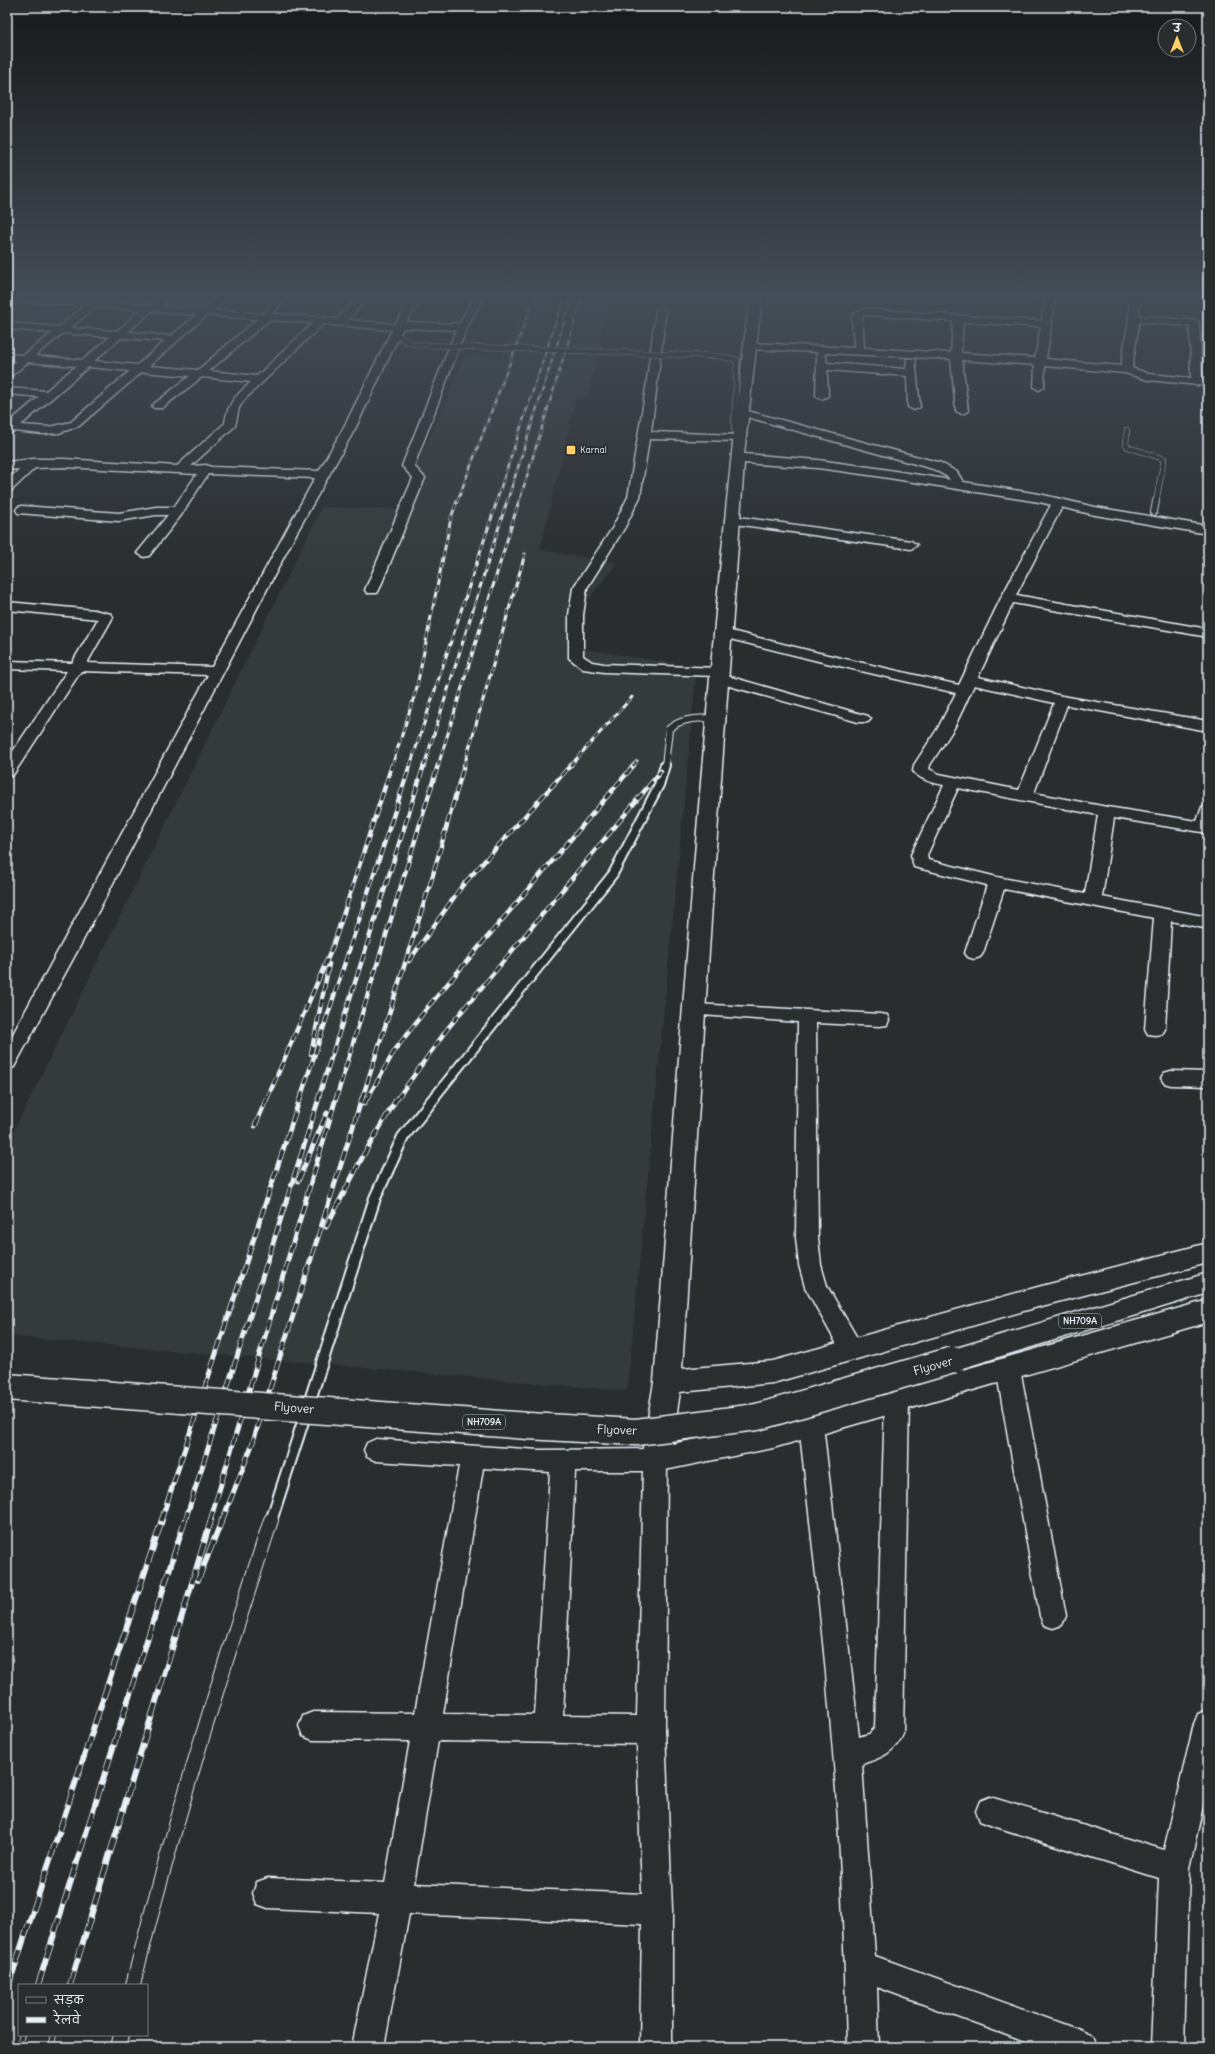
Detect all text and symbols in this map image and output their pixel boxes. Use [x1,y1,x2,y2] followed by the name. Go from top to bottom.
[1157,18,1197,58] north arrow
[1172,21,1182,35] text: उ
[565,444,577,456] marker: Karnal
[580,444,607,455] place label: Karnal
[1059,1314,1101,1328] road number: NH709A
[911,1353,954,1378] street label: Flyover
[273,1399,315,1416] street label: Flyover
[463,1415,505,1429] road number: NH709A
[597,1421,637,1438] street label: Flyover
[18,1984,148,2036] legend
[53,1992,85,2008] text: सड़क
[52,2009,81,2027] text: रेलवे

